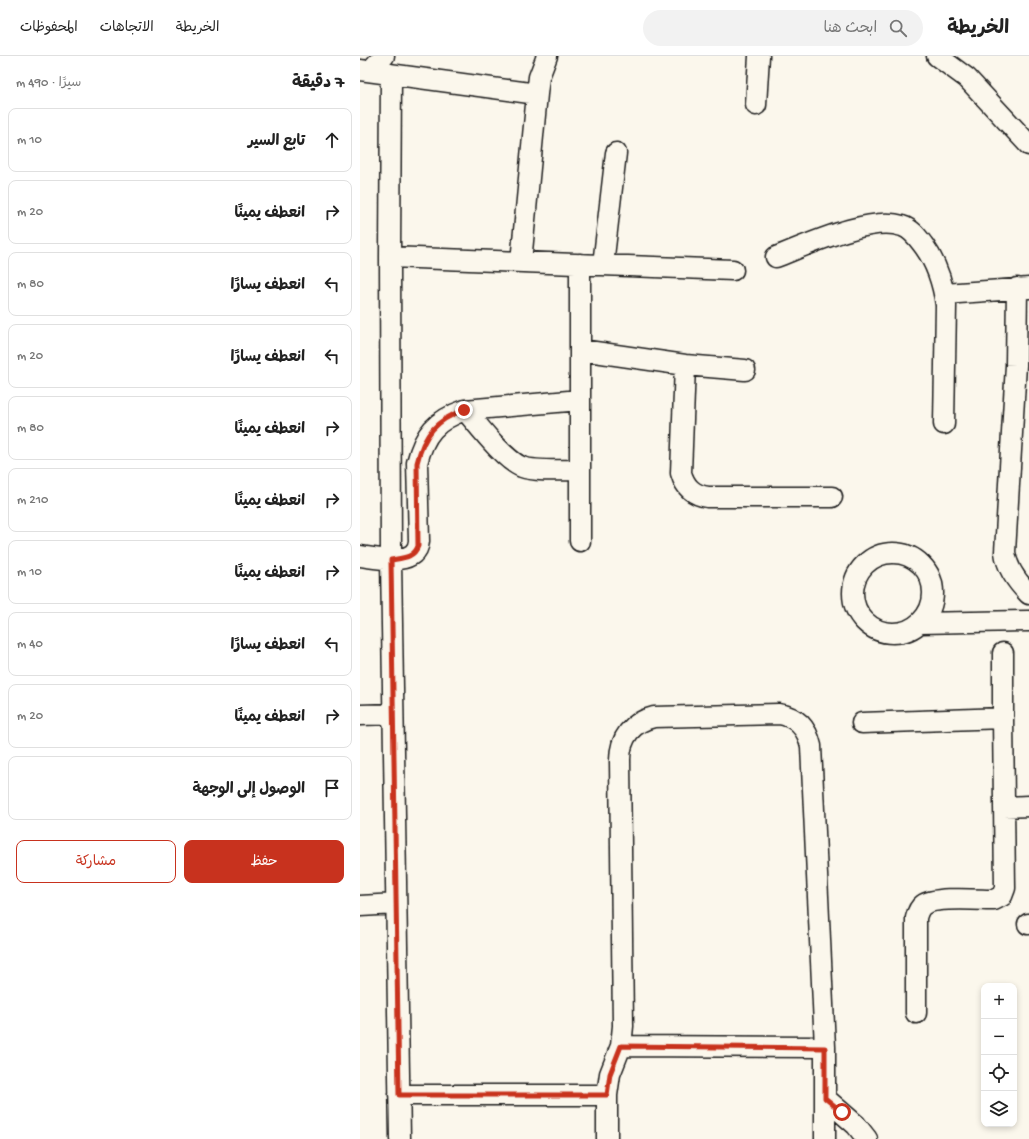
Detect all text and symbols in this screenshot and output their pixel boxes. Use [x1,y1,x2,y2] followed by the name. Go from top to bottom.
[643,10,923,46] search box
[887,17,909,39] icon: search
[947,18,1009,41] text: الخريطة
[20,20,78,37] text: المحفوظات
[100,20,154,37] text: الاتجاهات
[176,20,219,37] text: الخريطة
[823,20,877,38] text: ابحث هنا
[292,74,344,94] text: 7 دقيقة
[16,76,81,91] text: سيرًا · 490 m
[321,129,343,151] icon: ahead
[17,133,42,148] text: 10 m
[248,133,305,151] text: تابع السير
[321,201,343,223] icon: right
[17,205,43,220] text: 20 m
[234,205,305,223] text: انعطف يمينًا
[321,273,343,295] icon: left
[17,277,44,292] text: 80 m
[231,277,305,295] text: انعطف يسارًا
[321,345,343,367] icon: left
[17,349,43,364] text: 20 m
[231,349,305,367] text: انعطف يسارًا
[455,401,473,419] route end
[321,417,343,439] icon: right
[17,421,44,436] text: 80 m
[234,421,305,439] text: انعطف يمينًا
[321,489,343,511] icon: right
[17,493,48,508] text: 210 m
[234,493,305,511] text: انعطف يمينًا
[321,561,343,583] icon: right
[17,565,42,580] text: 10 m
[234,565,305,583] text: انعطف يمينًا
[321,633,343,655] icon: left
[17,637,43,652] text: 40 m
[231,637,305,655] text: انعطف يسارًا
[321,705,343,727] icon: right
[17,709,43,724] text: 20 m
[234,709,305,727] text: انعطف يمينًا
[321,777,343,799] icon: arrive
[192,781,305,799] text: الوصول إلى الوجهة
[16,840,176,883] button: مشاركة
[184,840,344,883] button: حفظ
[981,983,1017,1127] map controls
[981,983,1017,1019] button: +
[981,1019,1017,1055] button: −
[981,1055,1017,1091] button: locate
[981,1091,1017,1127] button: layers
[833,1103,851,1121] route start

